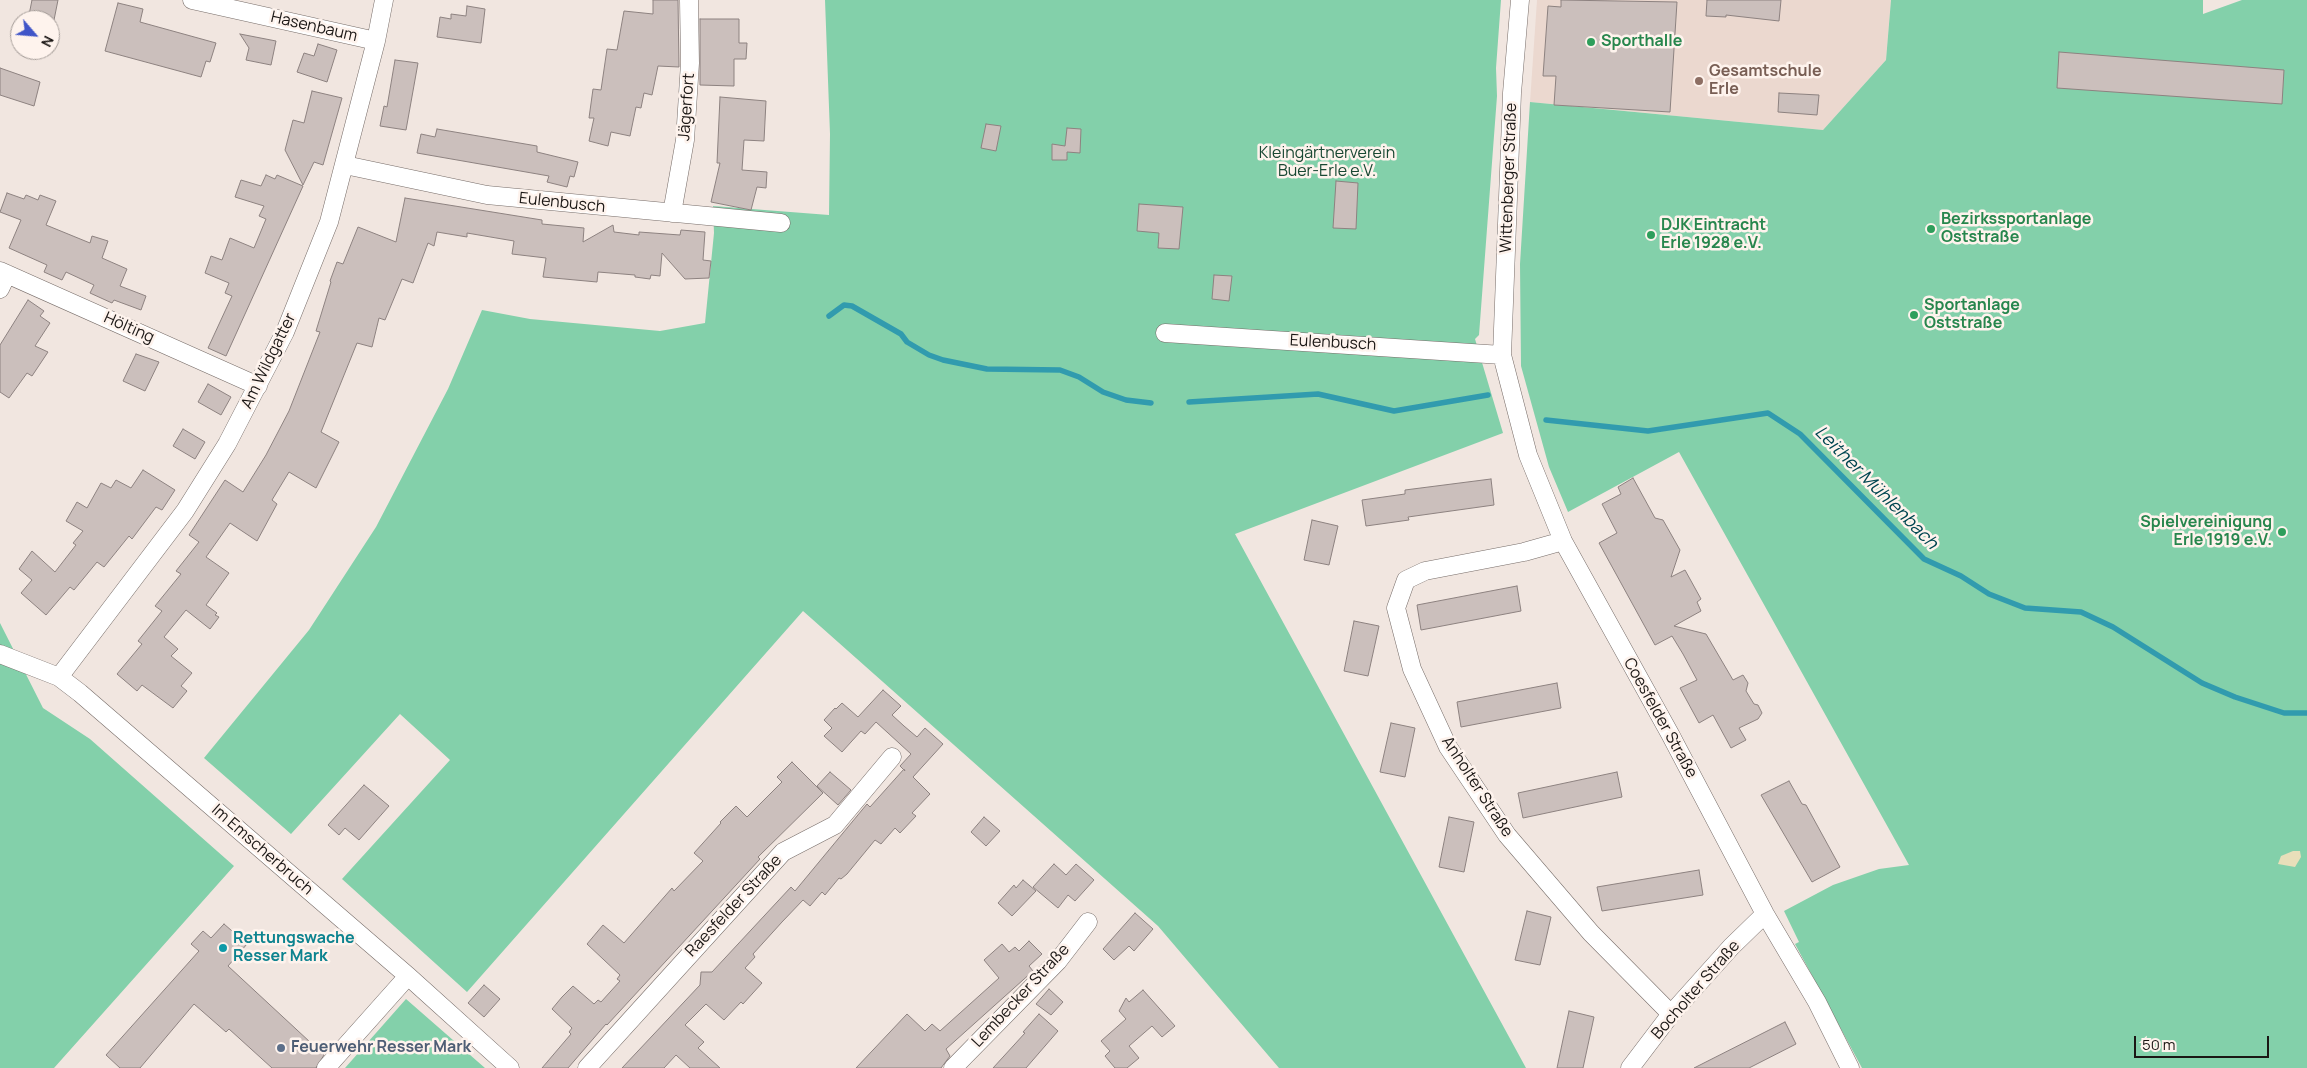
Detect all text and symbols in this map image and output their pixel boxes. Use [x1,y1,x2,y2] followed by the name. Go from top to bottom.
[269,8,359,46] street label: Hasenbaum
[10,10,60,60] north arrow
[1601,32,1682,52] place label: Sporthalle
[37,33,59,50] text: N
[1585,36,1597,48] marker: Sporthalle
[1709,62,1822,100] place label: Gesamtschule Erle
[675,72,699,142] street label: Jägerfort
[1693,75,1705,87] marker: Gesamtschule Erle
[1497,102,1521,254] street label: Wittenberger Straße
[1259,144,1395,182] park label: Kleingärtnerverein Buer-Erle e.V.
[518,189,606,217] street label: Eulenbusch
[1941,210,2091,248] place label: Bezirkssportanlage Oststraße
[1661,216,1766,254] place label: DJK Eintracht Erle 1928 e.V.
[1925,223,1937,235] marker: Bezirkssportanlage Oststraße
[1645,229,1657,241] marker: DJK Eintracht Erle 1928 e.V.
[1924,296,2020,334] place label: Sportanlage Oststraße
[101,308,157,348] street label: Hölting
[1908,309,1920,321] marker: Sportanlage Oststraße
[238,310,300,412] street label: Am Wildgatter
[1289,331,1377,355] street label: Eulenbusch
[1810,422,1942,554] water label: Leither Mühlenbach
[2140,513,2272,551] place label: Spielvereinigung Erle 1919 e.V.
[2276,526,2288,538] marker: Spielvereinigung Erle 1919 e.V.
[1619,655,1701,781] street label: Coesfelder Straße
[1437,733,1517,841] street label: Anholter Straße
[207,801,317,899] street label: Im Emscherbruch
[682,851,786,961] street label: Raesfelder Straße
[233,929,355,967] place label: Rettungswache Resser Mark
[1648,937,1744,1043] street label: Bocholter Straße
[968,940,1074,1052] street label: Lembecker Straße
[217,942,229,954] marker: Rettungswache Resser Mark
[2137,1026,2272,1058] scale bar
[2142,1034,2176,1055] text: 50 m
[291,1038,471,1058] place label: Feuerwehr Resser Mark
[275,1042,287,1054] marker: Feuerwehr Resser Mark

